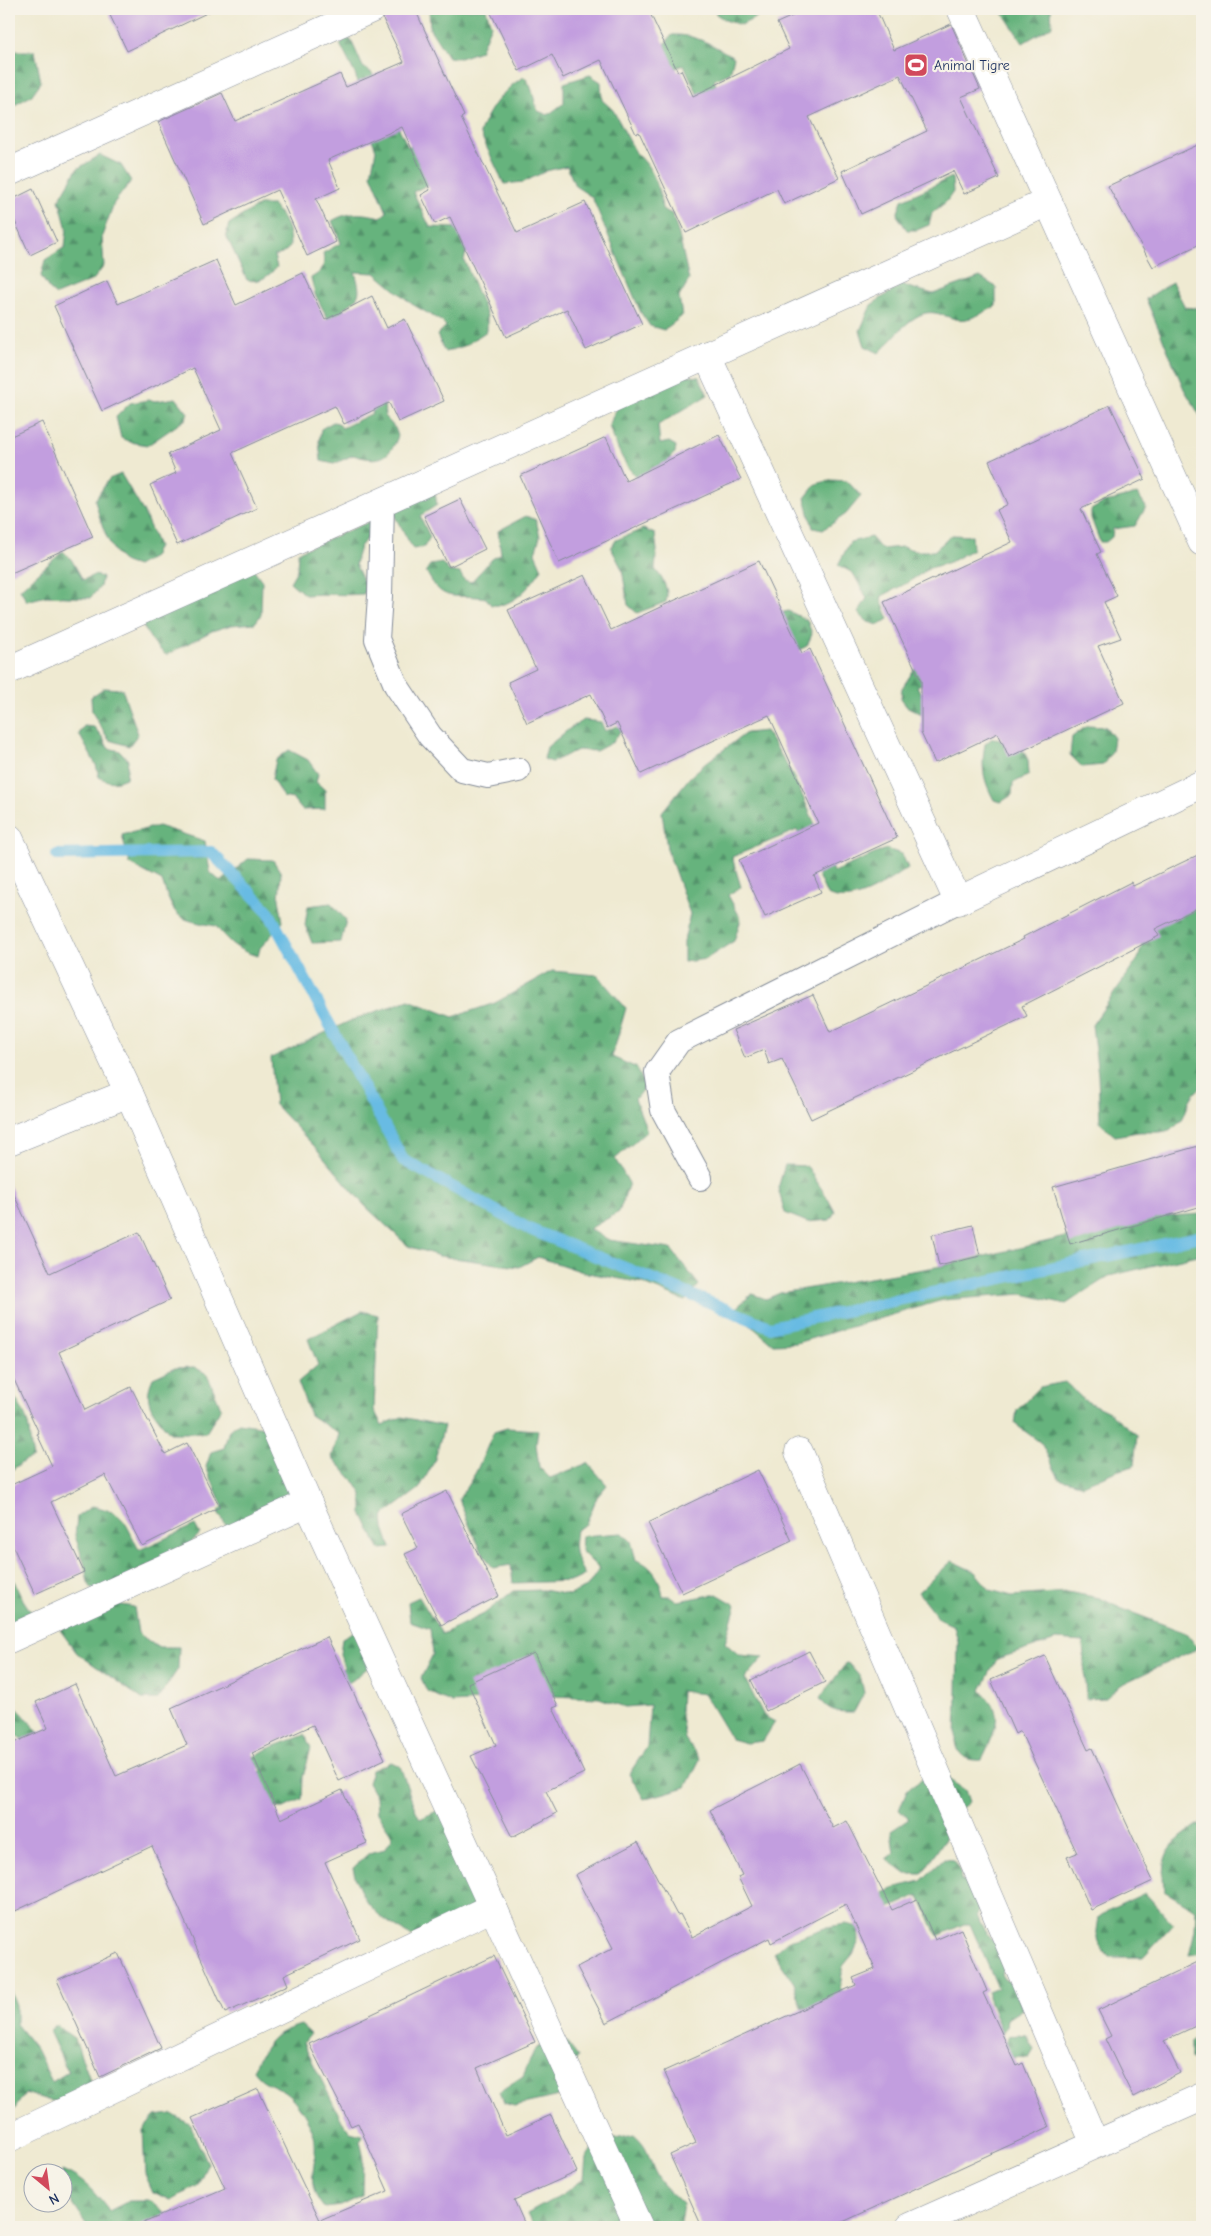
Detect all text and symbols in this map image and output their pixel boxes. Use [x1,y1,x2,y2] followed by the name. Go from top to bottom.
[903,52,929,78] sports icon: Animal Tigre
[934,57,1010,74] place label: Animal Tigre
[22,2164,72,2214] north arrow
[46,2189,62,2209] text: N

